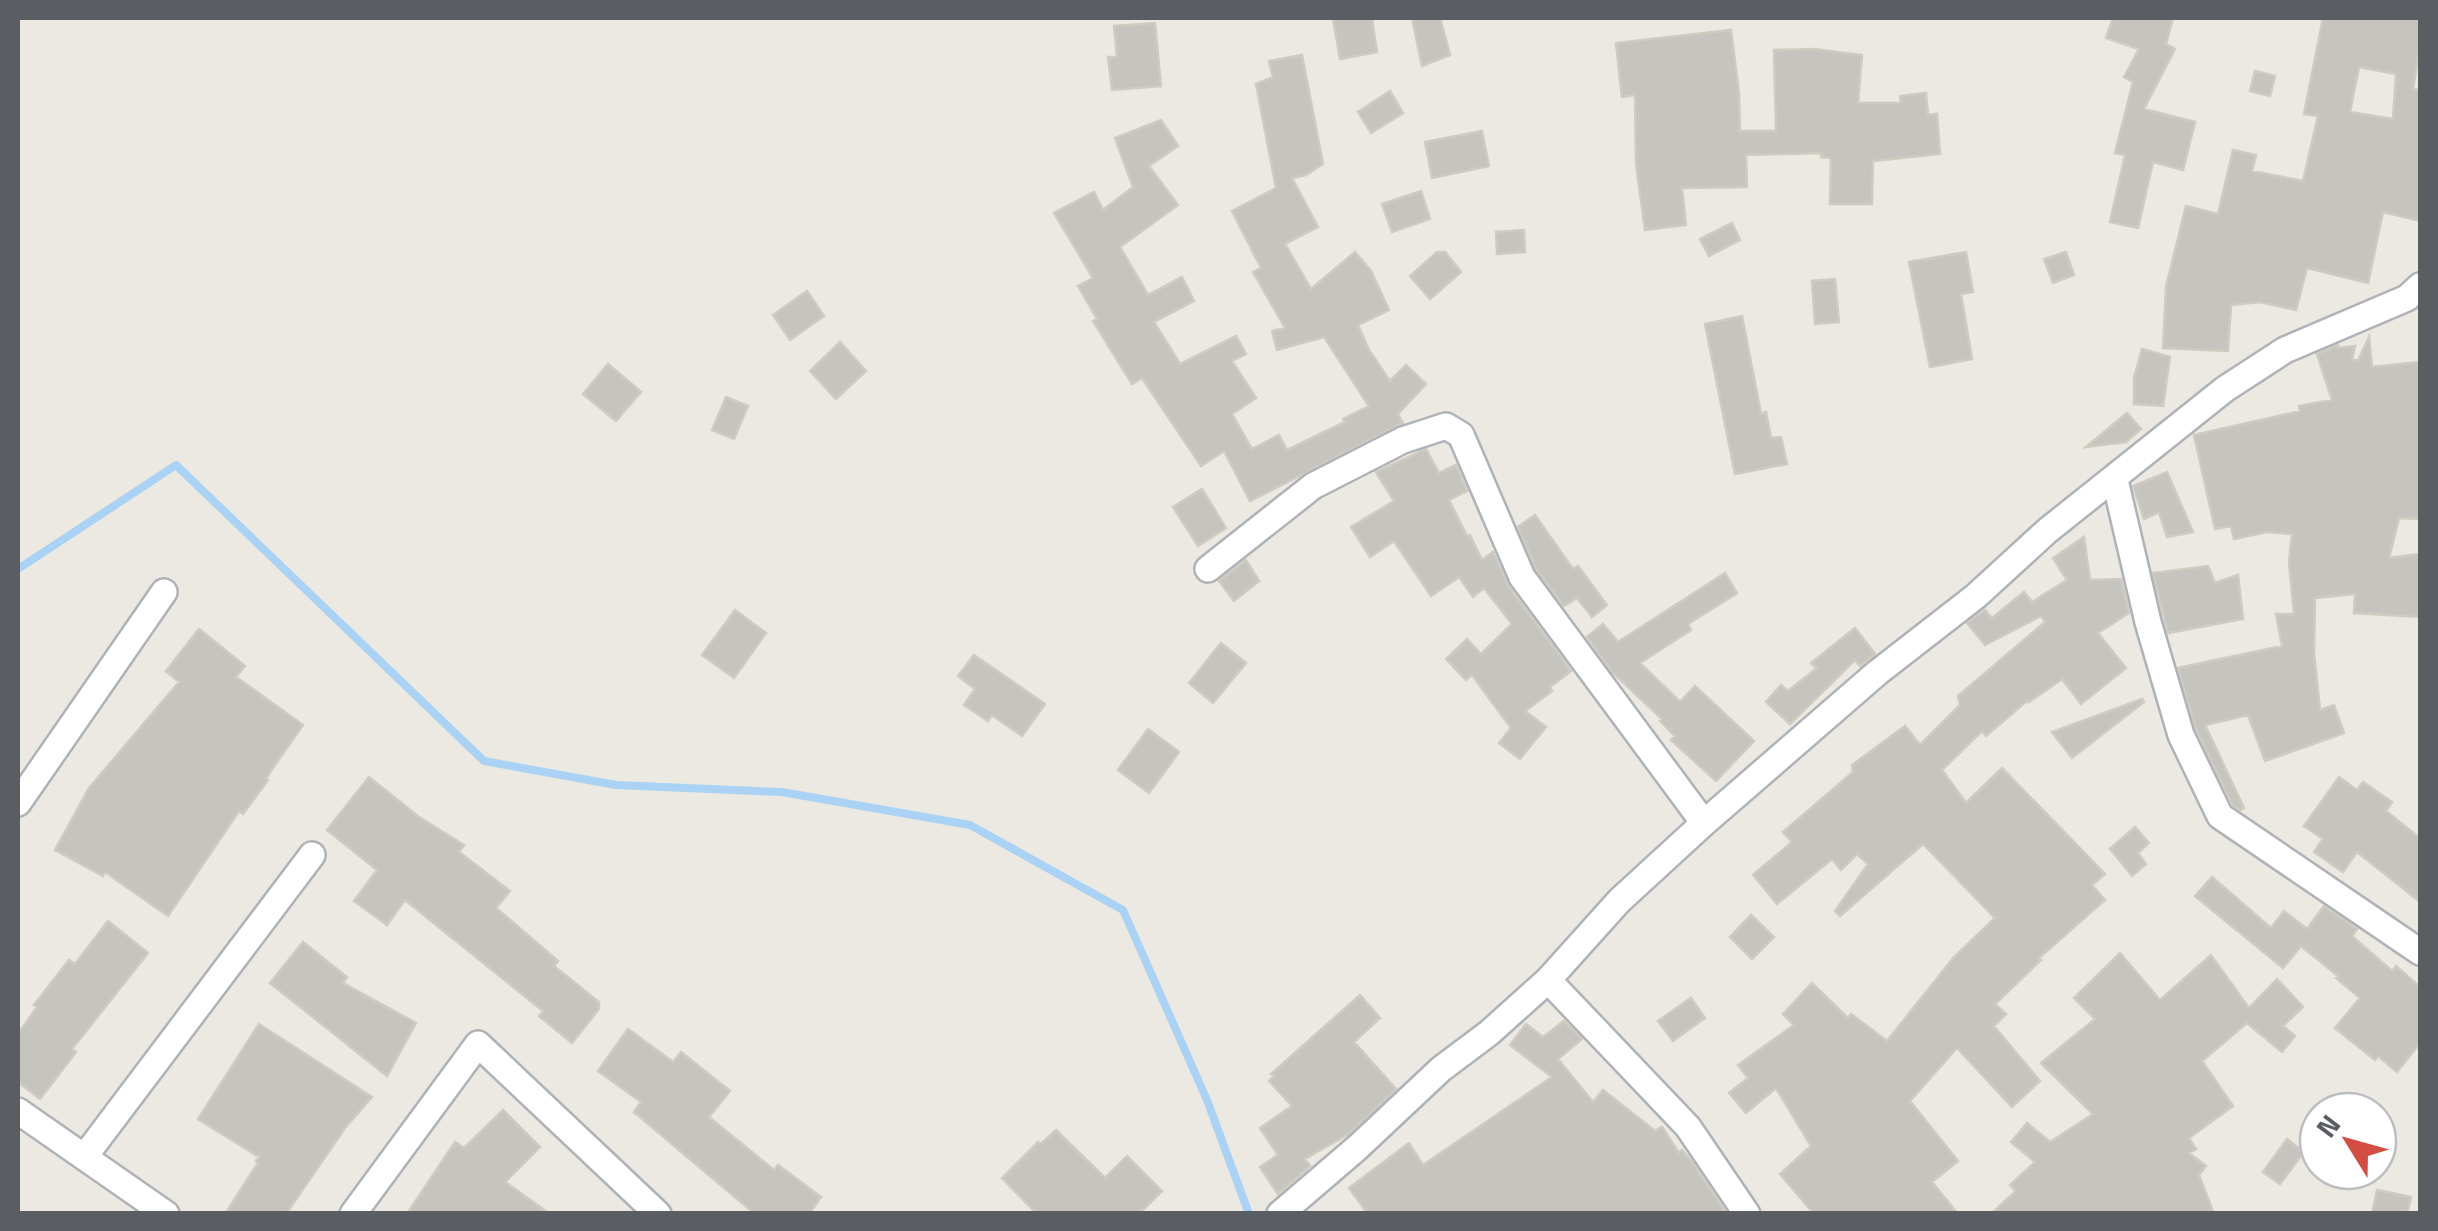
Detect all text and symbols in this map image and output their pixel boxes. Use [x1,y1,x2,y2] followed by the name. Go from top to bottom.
[2298,1091,2398,1191] north arrow
[2305,1105,2351,1146] text: N

